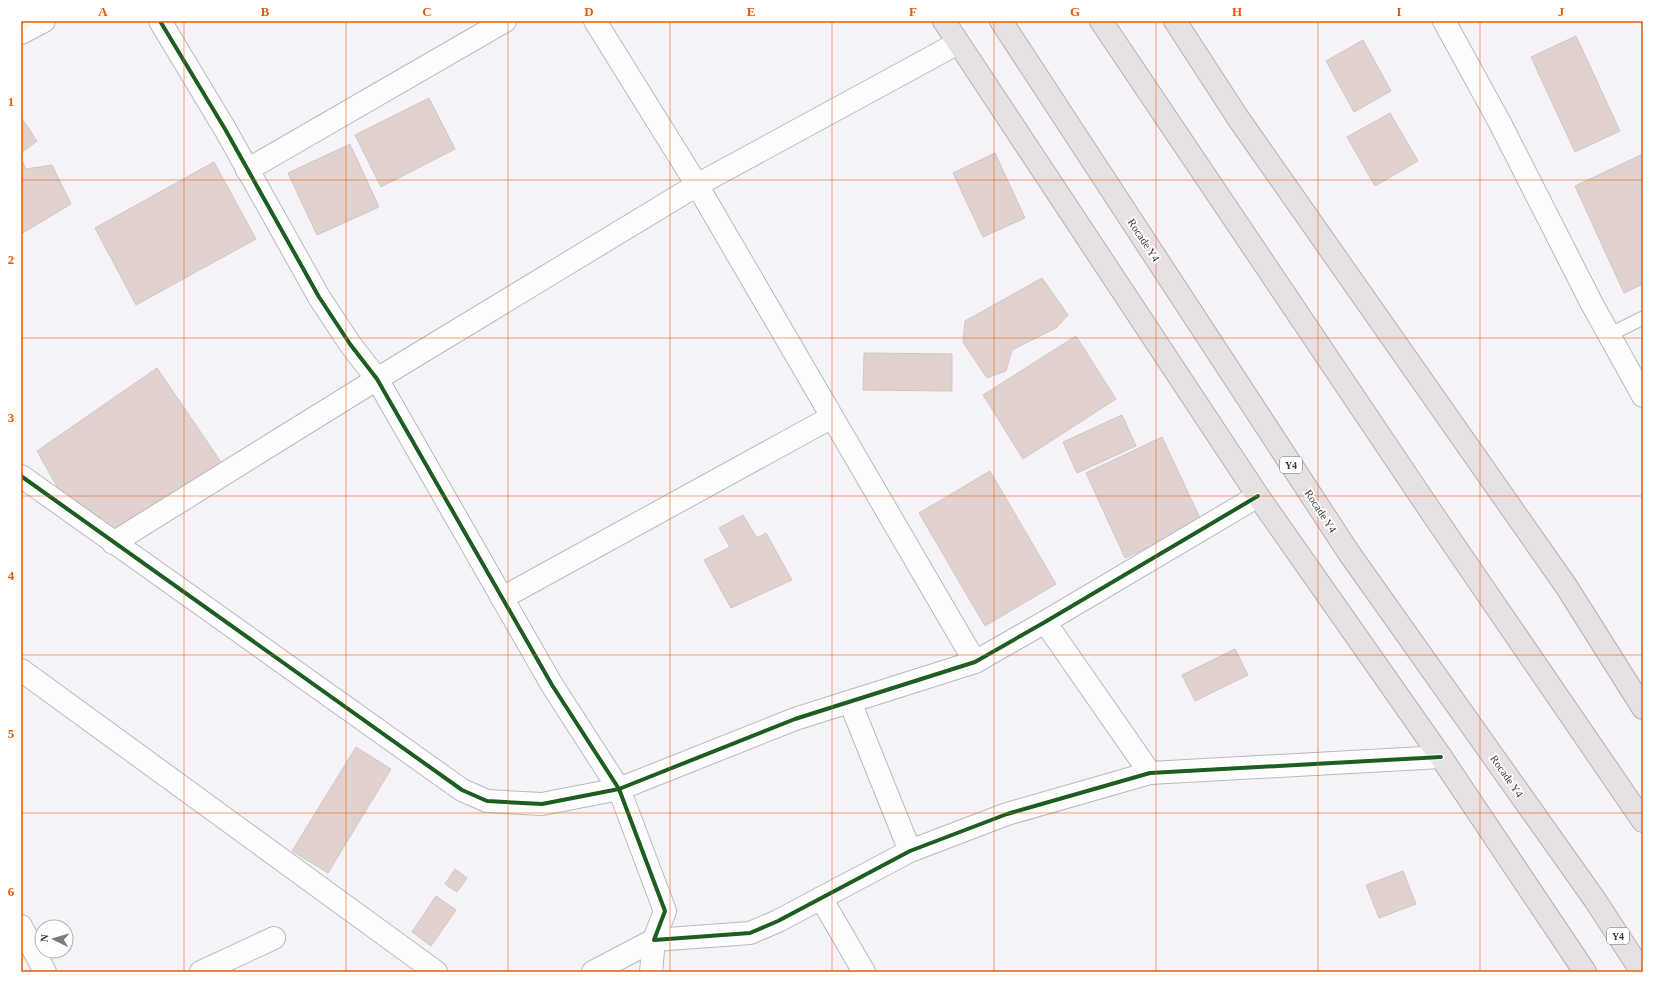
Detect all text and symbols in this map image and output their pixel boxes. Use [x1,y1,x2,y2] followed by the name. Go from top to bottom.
[98,4,108,19] text: A
[261,4,270,19] text: B
[422,4,432,19] text: C
[584,4,594,19] text: D
[747,4,755,19] text: E
[909,4,917,19] text: F
[1070,4,1080,19] text: G
[1232,4,1242,19] text: H
[1396,4,1402,19] text: I
[1558,4,1565,19] text: J
[8,94,14,109] text: 1
[1126,216,1163,264] street label: Rocade Y4
[8,252,14,267] text: 2
[8,410,15,425] text: 3
[1280,457,1302,473] road number: Y4
[1303,487,1340,535] street label: Rocade Y4
[8,568,15,583] text: 4
[8,726,15,741] text: 5
[1488,753,1526,800] street label: Rocade Y4
[8,884,15,899] text: 6
[34,919,74,959] north arrow
[1607,928,1629,944] road number: Y4
[38,934,50,943] text: N

